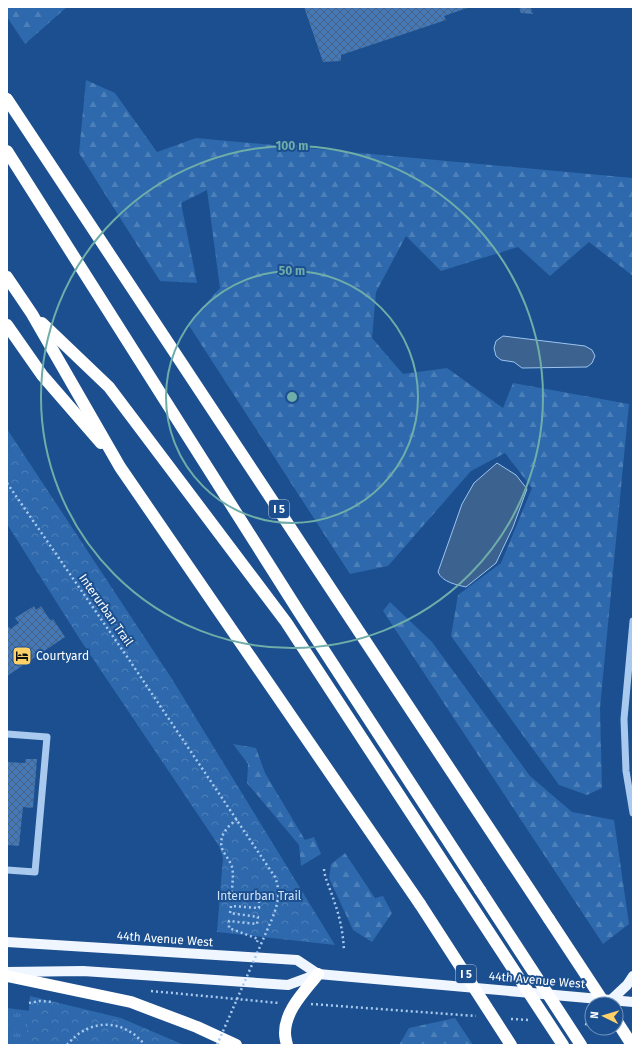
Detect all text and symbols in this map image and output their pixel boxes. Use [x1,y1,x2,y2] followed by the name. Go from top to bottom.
[276,139,308,153] text: 100 m
[279,264,305,278] text: 50 m
[285,390,299,404] centre of rings
[269,500,289,518] road number: I 5
[76,571,136,649] street label: Interurban Trail
[11,645,33,667] hotel icon: Courtyard
[36,649,89,663] place label: Courtyard
[217,889,302,903] park label: Interurban Trail
[116,929,214,949] street label: 44th Avenue West
[456,965,476,983] road number: I 5
[488,969,586,991] street label: 44th Avenue West
[584,996,624,1036] north arrow
[588,1011,601,1019] text: N

